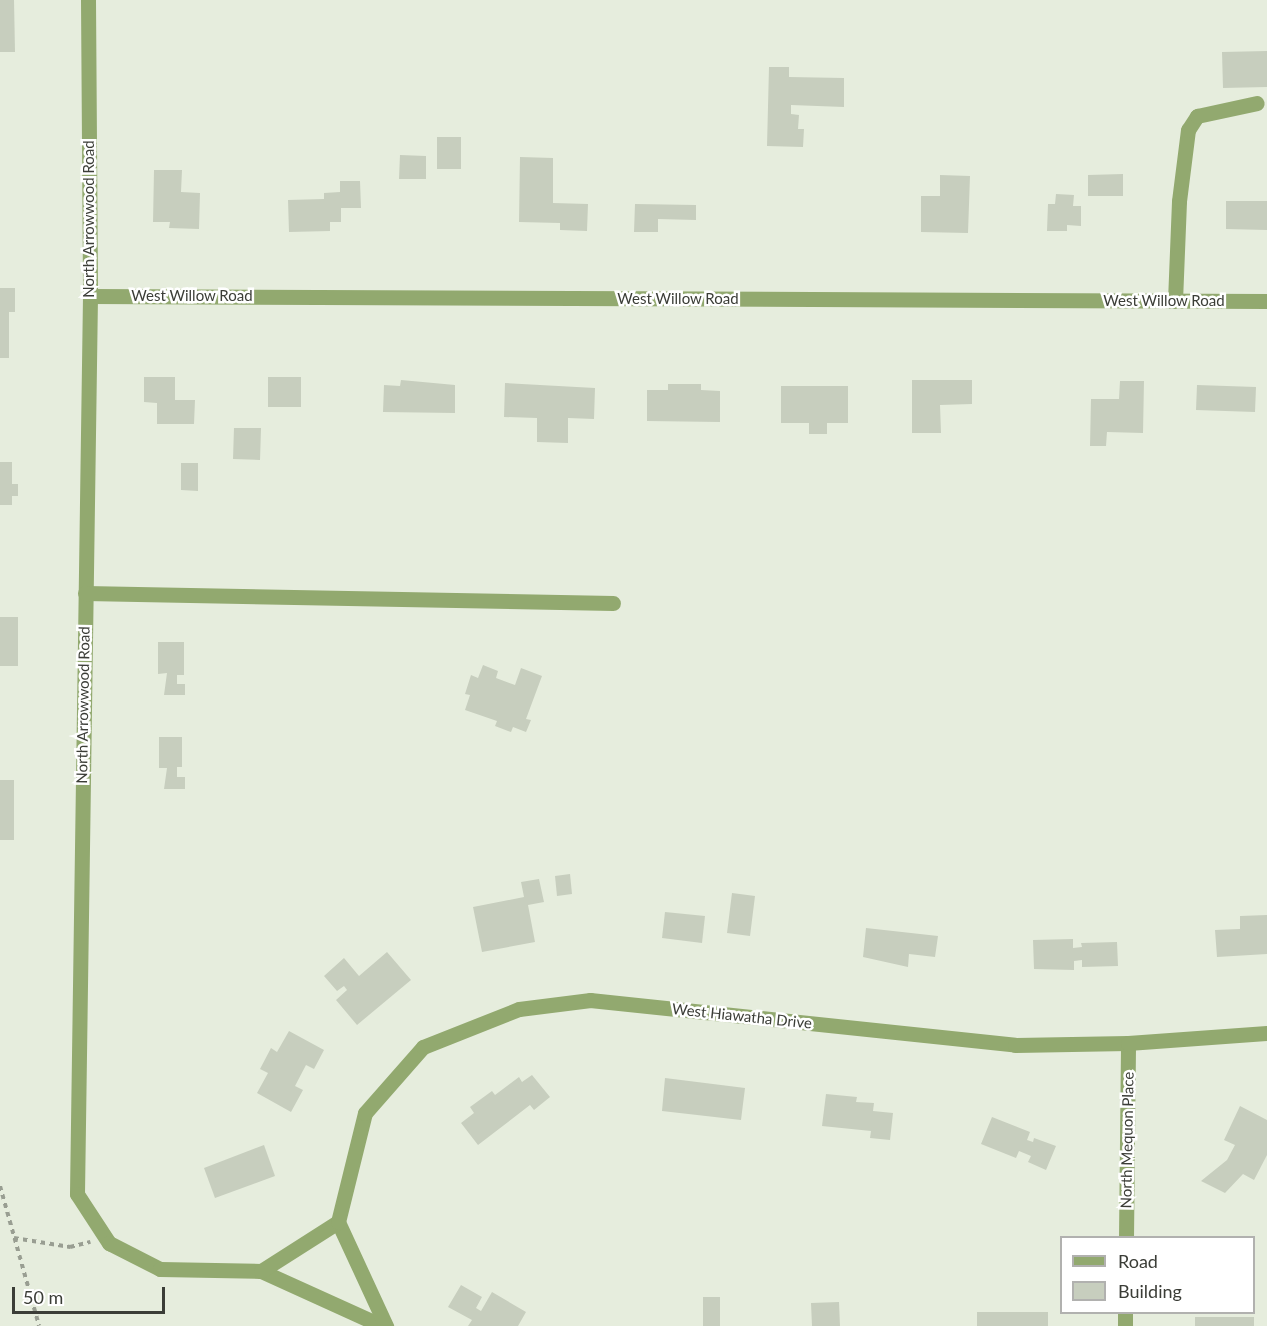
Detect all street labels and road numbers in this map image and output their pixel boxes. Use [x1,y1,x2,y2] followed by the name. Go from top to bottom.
[80,140,98,298] street label: North Arrowwood Road
[131,287,253,305] street label: West Willow Road
[617,290,739,308] street label: West Willow Road
[1103,292,1225,310] street label: West Willow Road
[73,626,93,784] street label: North Arrowwood Road
[671,1000,813,1032] street label: West Hiawatha Drive
[1117,1071,1137,1209] street label: North Mequon Place

